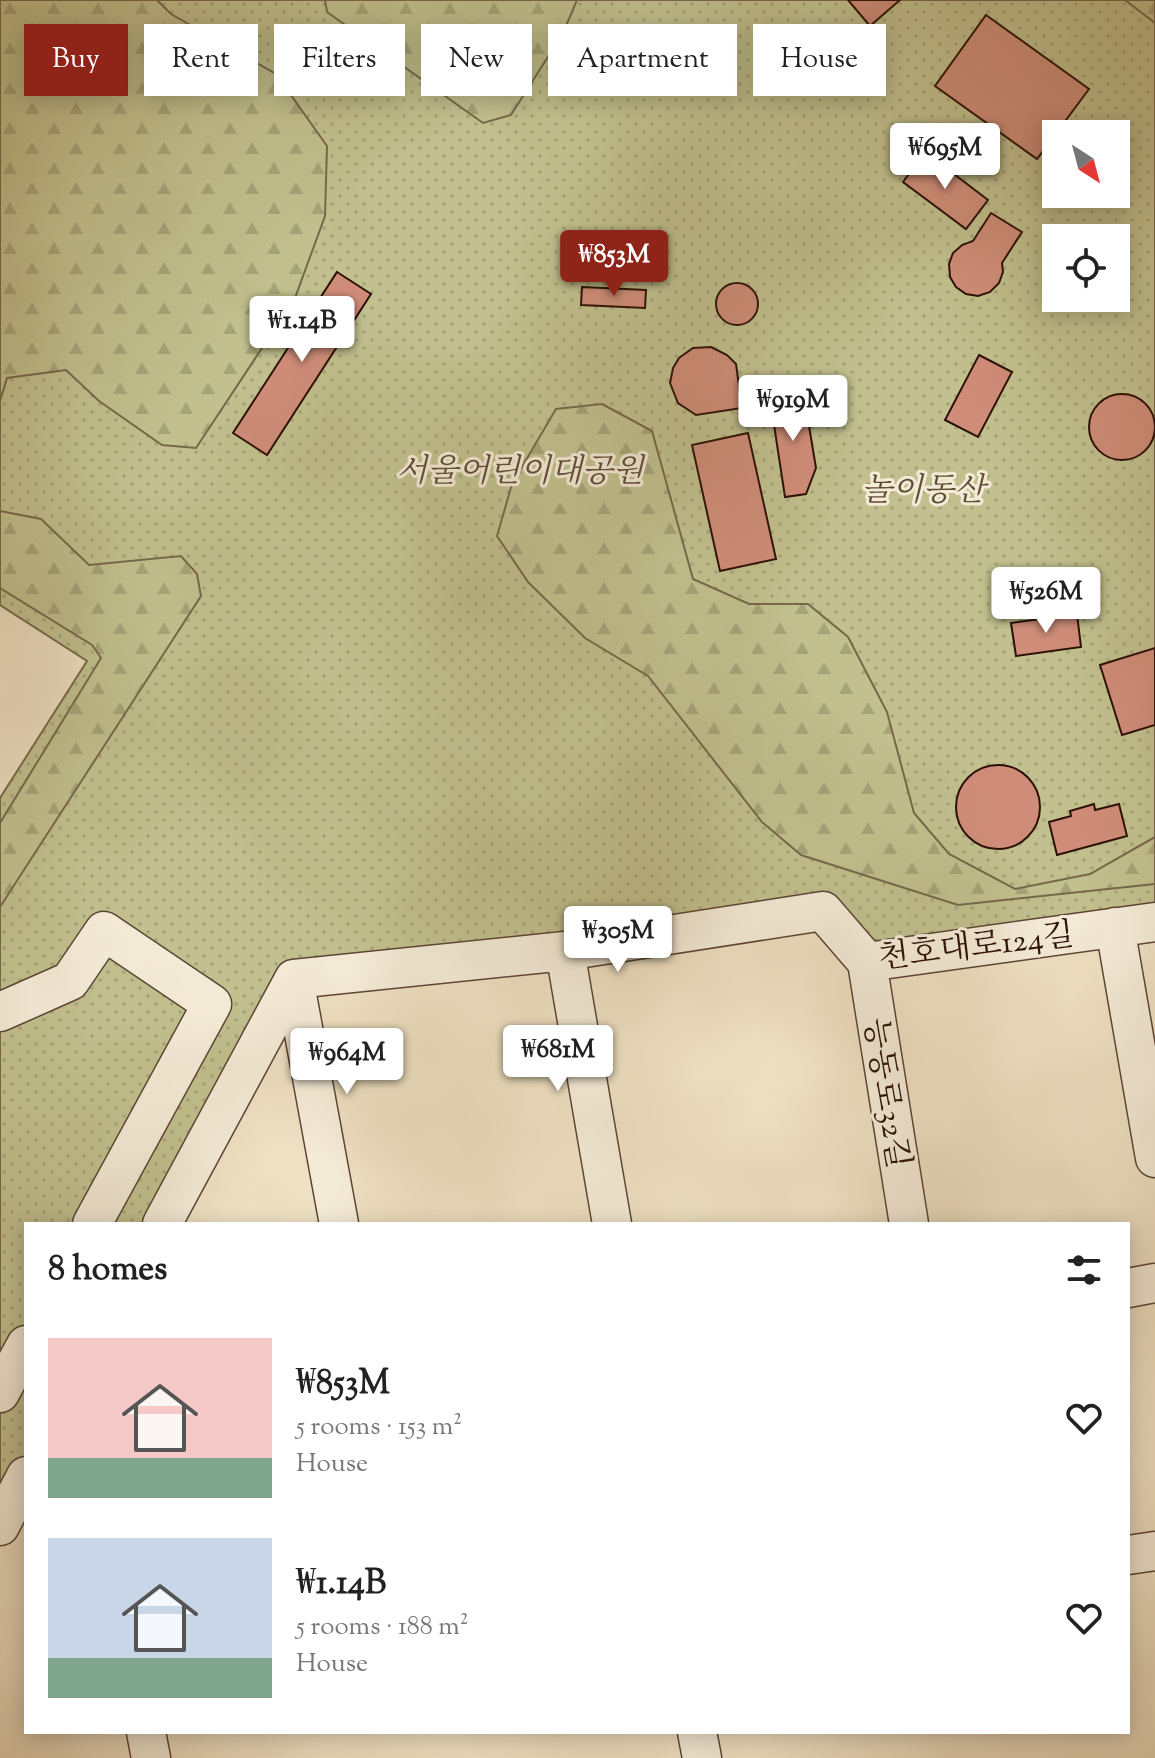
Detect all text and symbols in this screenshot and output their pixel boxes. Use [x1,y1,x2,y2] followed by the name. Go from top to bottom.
[24,24,128,96] chip: Buy
[144,24,258,96] chip: Rent
[274,24,405,96] chip: Filters
[421,24,532,96] chip: New
[548,24,737,96] chip: Apartment
[753,24,886,96] chip: House
[1042,120,1130,208] north arrow
[1042,120,1130,312] map controls
[889,123,1001,191] pin: ₩695M
[908,130,982,167] text: ₩695M
[1042,224,1130,312] button: locate
[558,230,670,298] pin: ₩853M
[578,237,650,274] text: ₩853M
[237,296,367,364] pin: ₩1.14B
[267,303,337,340] text: ₩1.14B
[737,375,849,443] pin: ₩919M
[756,382,830,419] text: ₩919M
[396,450,646,496] park label: 서울어린이대공원
[861,469,989,515] park label: 놀이동산
[990,567,1102,635] pin: ₩526M
[1009,574,1083,611] text: ₩526M
[562,906,674,974] pin: ₩305M
[582,913,654,950] text: ₩305M
[876,913,1077,983] street label: 천호대로124길
[850,1015,920,1172] street label: 능동로32길
[502,1025,614,1093] pin: ₩681M
[291,1028,403,1096] pin: ₩964M
[521,1032,595,1069] text: ₩681M
[308,1035,386,1072] text: ₩964M
[48,1246,167,1295] text: 8 homes
[1062,1248,1106,1292] icon: filters
[296,1360,390,1409] text: ₩853M
[112,1370,208,1466] icon: home
[1062,1396,1106,1440] icon: heart
[296,1409,462,1446] text: 5 rooms · 153 m²
[296,1446,368,1483] text: House
[296,1560,386,1609] text: ₩1.14B
[112,1570,208,1666] icon: home
[1062,1596,1106,1640] icon: heart
[296,1609,469,1646] text: 5 rooms · 188 m²
[296,1646,368,1683] text: House

